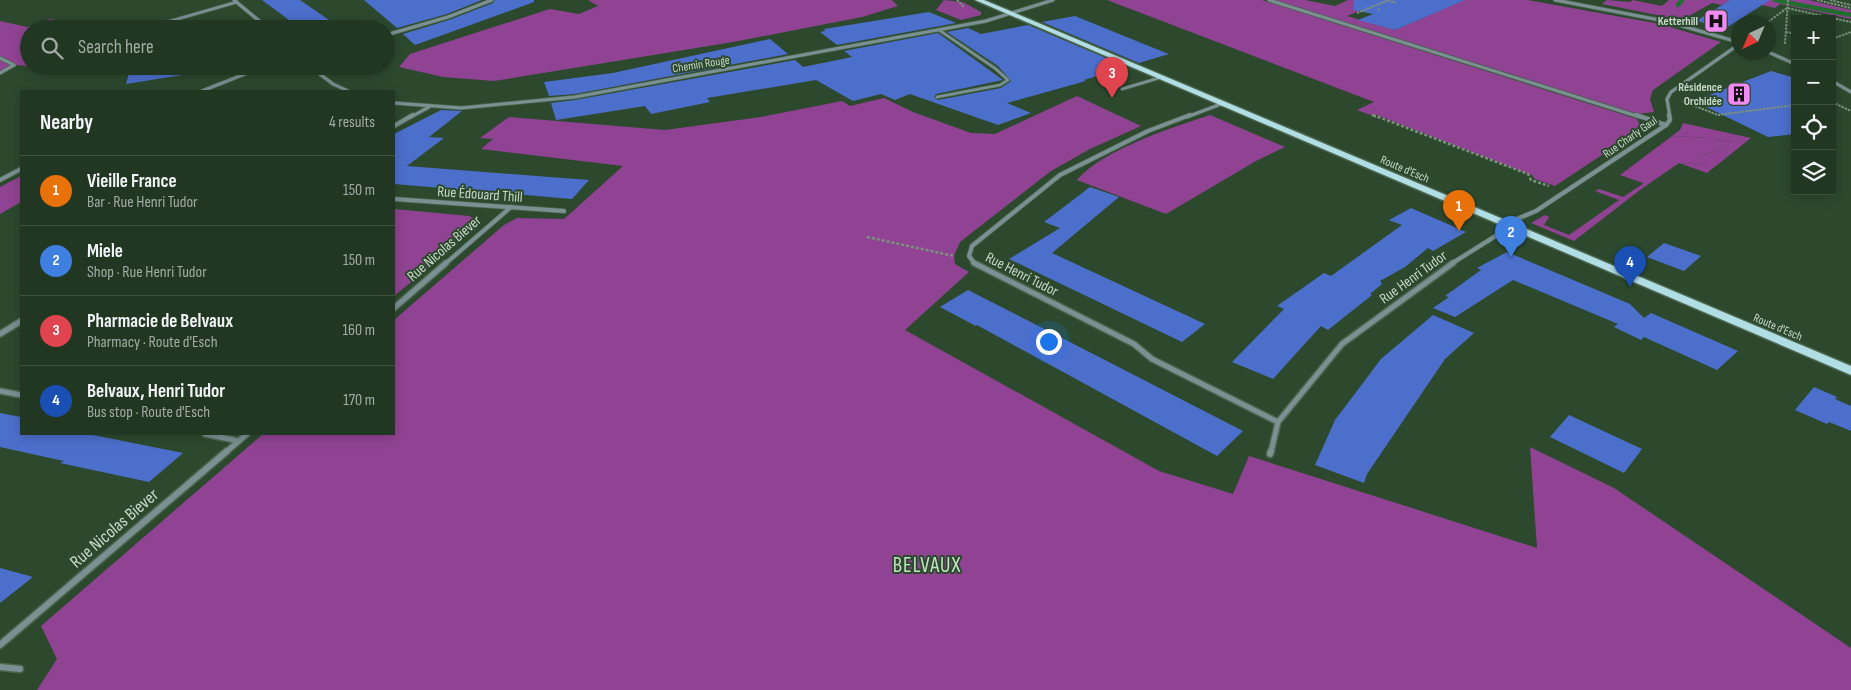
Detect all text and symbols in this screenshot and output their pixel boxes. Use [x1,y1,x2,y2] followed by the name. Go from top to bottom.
[1703,8,1729,34] hospital icon: Ketterhill
[1658,14,1698,29] place label: Ketterhill
[1731,15,1776,60] north arrow
[1791,15,1836,195] map controls
[1791,15,1836,60] button: +
[20,20,395,75] search box
[38,34,66,62] icon: search
[78,36,154,59] text: Search here
[671,53,731,76] street label: Chemin Rouge
[1096,57,1128,98] pin: 3
[1791,60,1836,105] button: −
[1678,80,1722,109] place label: Résidence Orchidée
[1726,81,1752,107] building icon: Résidence Orchidée
[1791,105,1836,150] button: locate
[40,110,93,135] text: Nearby
[329,113,375,132] text: 4 results
[1600,113,1660,162] street label: Rue Charly Gaul
[1791,150,1836,195] button: layers
[1378,152,1432,186] street label: Route d'Esch
[87,170,177,193] text: Vieille France
[53,181,59,200] text: 1
[343,181,375,200] text: 150 m
[437,182,523,207] street label: Rue Édouard Thill
[1443,190,1475,231] pin: 1
[87,193,198,212] text: Bar · Rue Henri Tudor
[403,211,486,286] street label: Rue Nicolas Biever
[1495,216,1527,257] pin: 2
[87,240,123,263] text: Miele
[1376,246,1451,308] street label: Rue Henri Tudor
[1614,246,1646,287] pin: 4
[982,248,1062,301] street label: Rue Henri Tudor
[52,251,60,270] text: 2
[343,251,375,270] text: 150 m
[87,263,207,282] text: Shop · Rue Henri Tudor
[87,310,233,333] text: Pharmacie de Belvaux
[1751,310,1805,344] street label: Route d'Esch
[52,321,60,340] text: 3
[342,321,375,340] text: 160 m
[1036,329,1062,355] your location
[87,333,218,352] text: Pharmacy · Route d'Esch
[87,380,225,403] text: Belvaux, Henri Tudor
[52,391,60,410] text: 4
[343,391,375,410] text: 170 m
[87,403,210,422] text: Bus stop · Route d'Esch
[66,484,163,573] street label: Rue Nicolas Biever
[893,553,961,578] district label: BELVAUX

